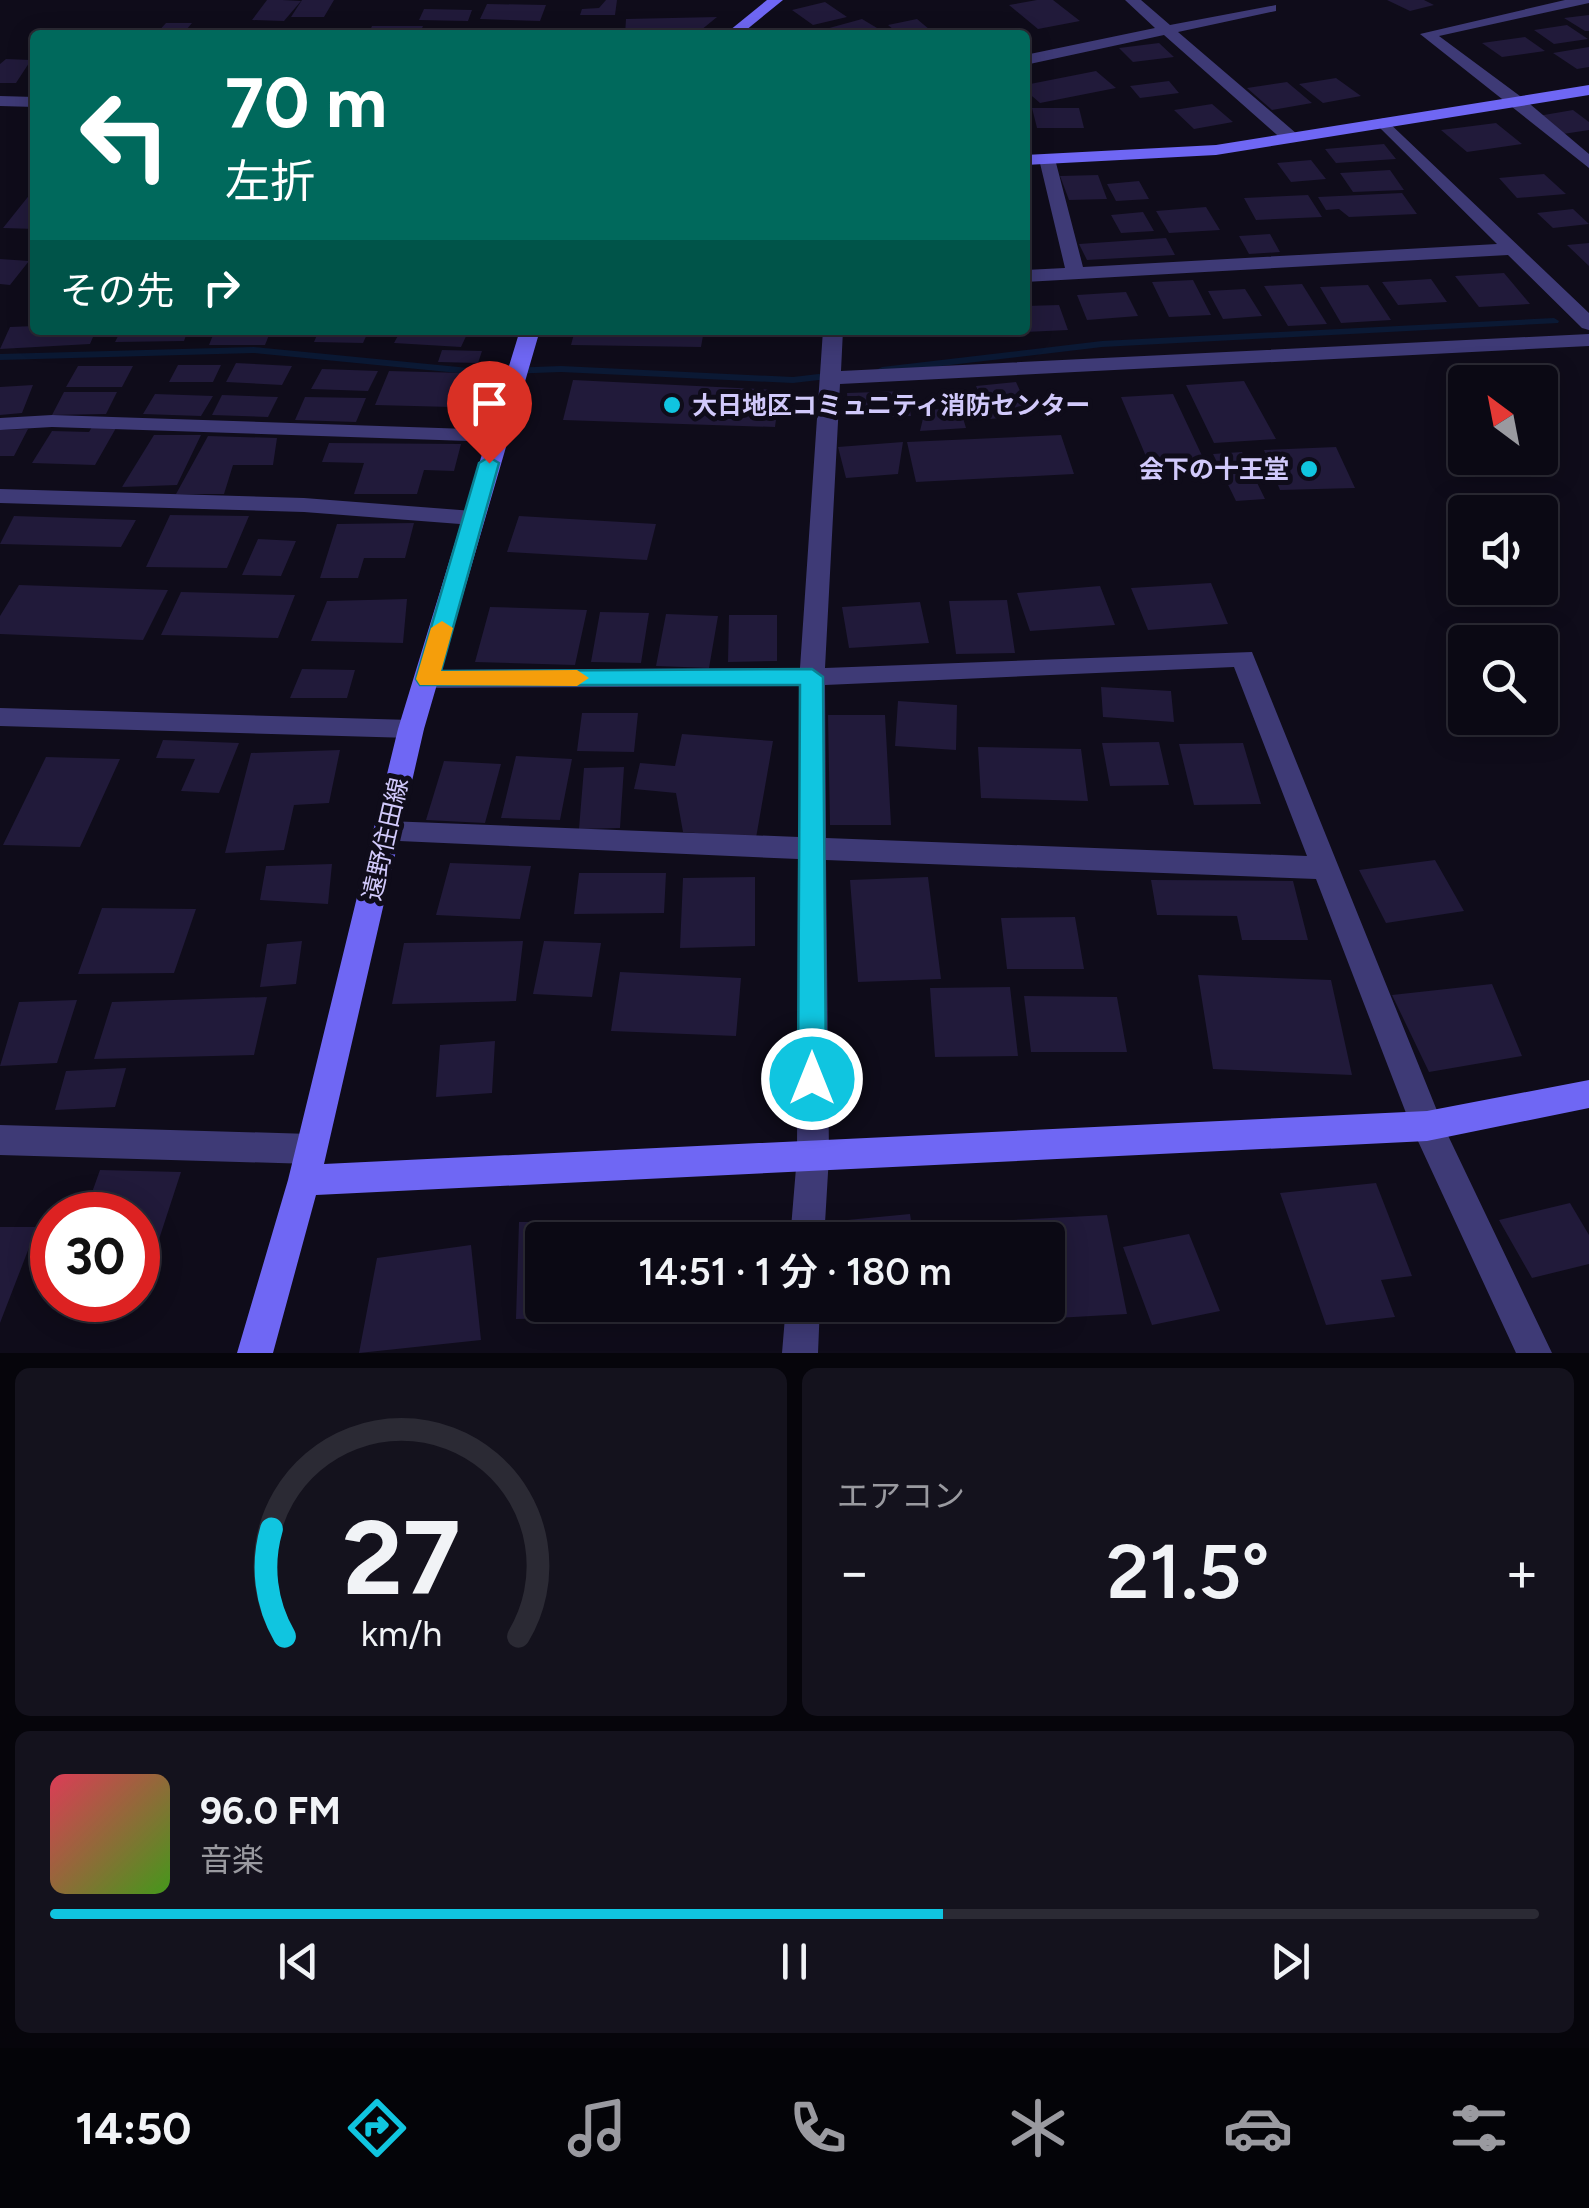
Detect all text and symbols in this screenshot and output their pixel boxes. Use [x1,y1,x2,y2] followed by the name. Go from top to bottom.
[225,60,387,145] text: 70 m
[60,70,190,200] icon: left
[225,154,315,208] text: 左折
[194,260,249,315] icon: right
[60,268,174,314] text: その先
[447,361,532,464] pin
[1448,365,1558,475] north arrow
[1448,365,1558,735] map controls
[462,376,517,431] icon: arrive
[692,390,1091,420] place label: 大日地区コミュニティ消防センター
[661,394,683,416] marker: 大日地区コミュニティ消防センター
[1139,454,1289,484] place label: 会下の十王堂
[1298,458,1320,480] marker: 会下の十王堂
[1448,495,1558,605] button: sound
[1448,625,1558,735] button: search
[356,775,414,903] street label: 遠野住田線
[760,1027,864,1131] position arrow
[30,1192,160,1322] speed limit sign: 30
[638,1249,952,1295] text: 14:51 · 1 分 · 180 m
[837,1477,965,1515] text: エアコン
[342,1495,460,1620] text: 27
[1106,1527,1270,1617] text: 21.5°
[837,1539,871,1605] text: −
[1505,1539,1539,1605] text: +
[360,1612,442,1655] text: km/h
[200,1788,341,1834] text: 96.0 FM
[200,1841,264,1879] text: 音楽
[271,1934,326,1989] icon: previous
[767,1934,822,1989] icon: pause
[1263,1934,1318,1989] icon: next
[342,2093,412,2163] icon: directions
[562,2093,632,2163] icon: music
[783,2093,853,2163] icon: phone
[1003,2093,1073,2163] icon: climate
[1223,2093,1293,2163] icon: car
[1444,2093,1514,2163] icon: filters
[75,2101,192,2155] text: 14:50

